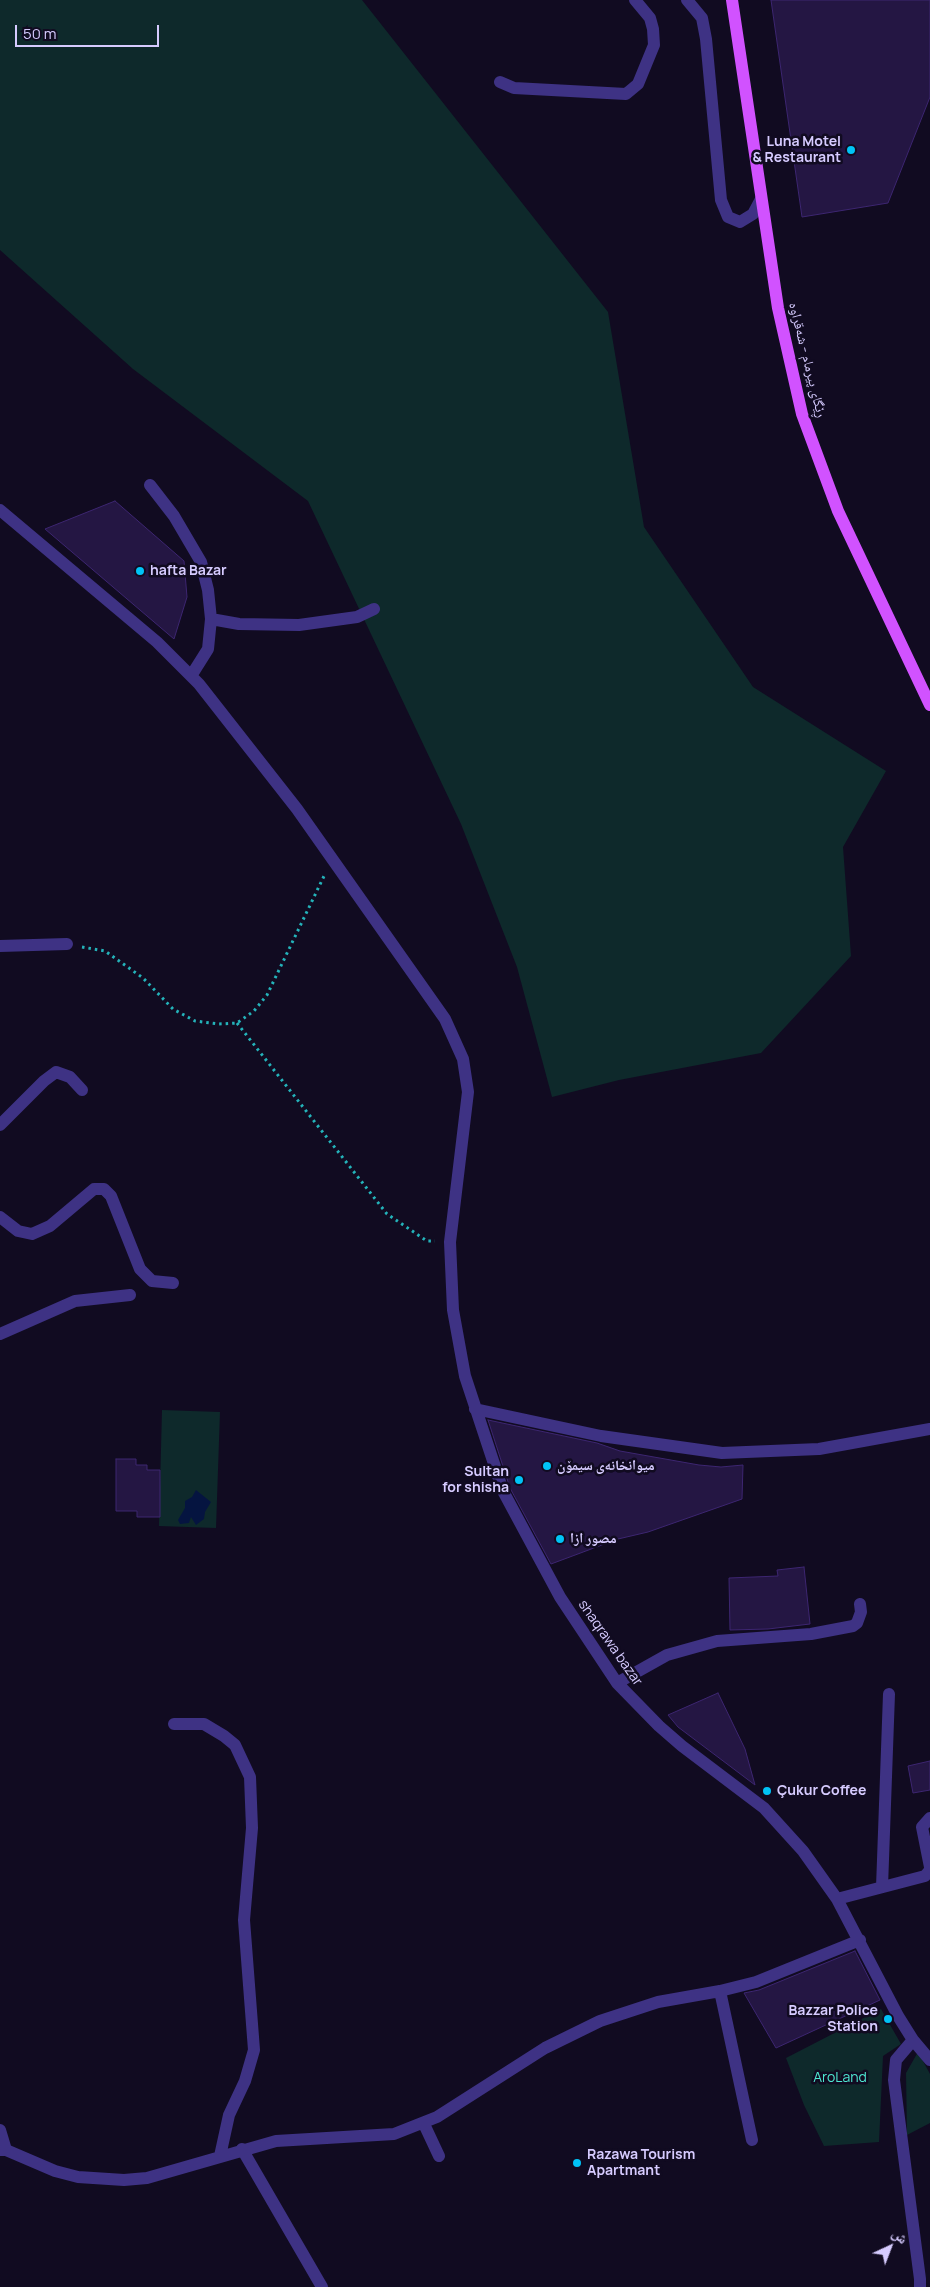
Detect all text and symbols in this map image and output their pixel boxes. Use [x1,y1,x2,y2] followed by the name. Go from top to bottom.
[18,15,161,47] scale bar
[23,23,57,44] text: 50 m
[752,134,841,166] place label: Luna Motel & Restaurant
[845,144,857,156] marker: Luna Motel & Restaurant
[785,301,829,419] street label: ڕێگای پیرمام - شەقراوە
[150,563,227,579] place label: hafta Bazar
[134,565,146,577] marker: hafta Bazar
[557,1458,655,1474] place label: میوانخانەی سیمۆن
[541,1460,553,1472] marker: میوانخانەی سیمۆن
[442,1464,509,1496] place label: Sultan for shisha
[513,1474,525,1486] marker: Sultan for shisha
[570,1531,617,1547] place label: مصور ازا
[554,1533,566,1545] marker: مصور ازا
[574,1597,646,1689] street label: shaqrawa bazar
[777,1783,866,1799] place label: Çukur Coffee
[761,1785,773,1797] marker: Çukur Coffee
[789,2003,878,2035] place label: Bazzar Police Station
[882,2013,894,2025] marker: Bazzar Police Station
[813,2070,867,2086] park label: AroLand
[587,2147,695,2180] place label: Razawa Tourism Apartmant
[571,2157,583,2169] marker: Razawa Tourism Apartmant
[865,2222,915,2272] north arrow
[889,2224,912,2248] text: ش

